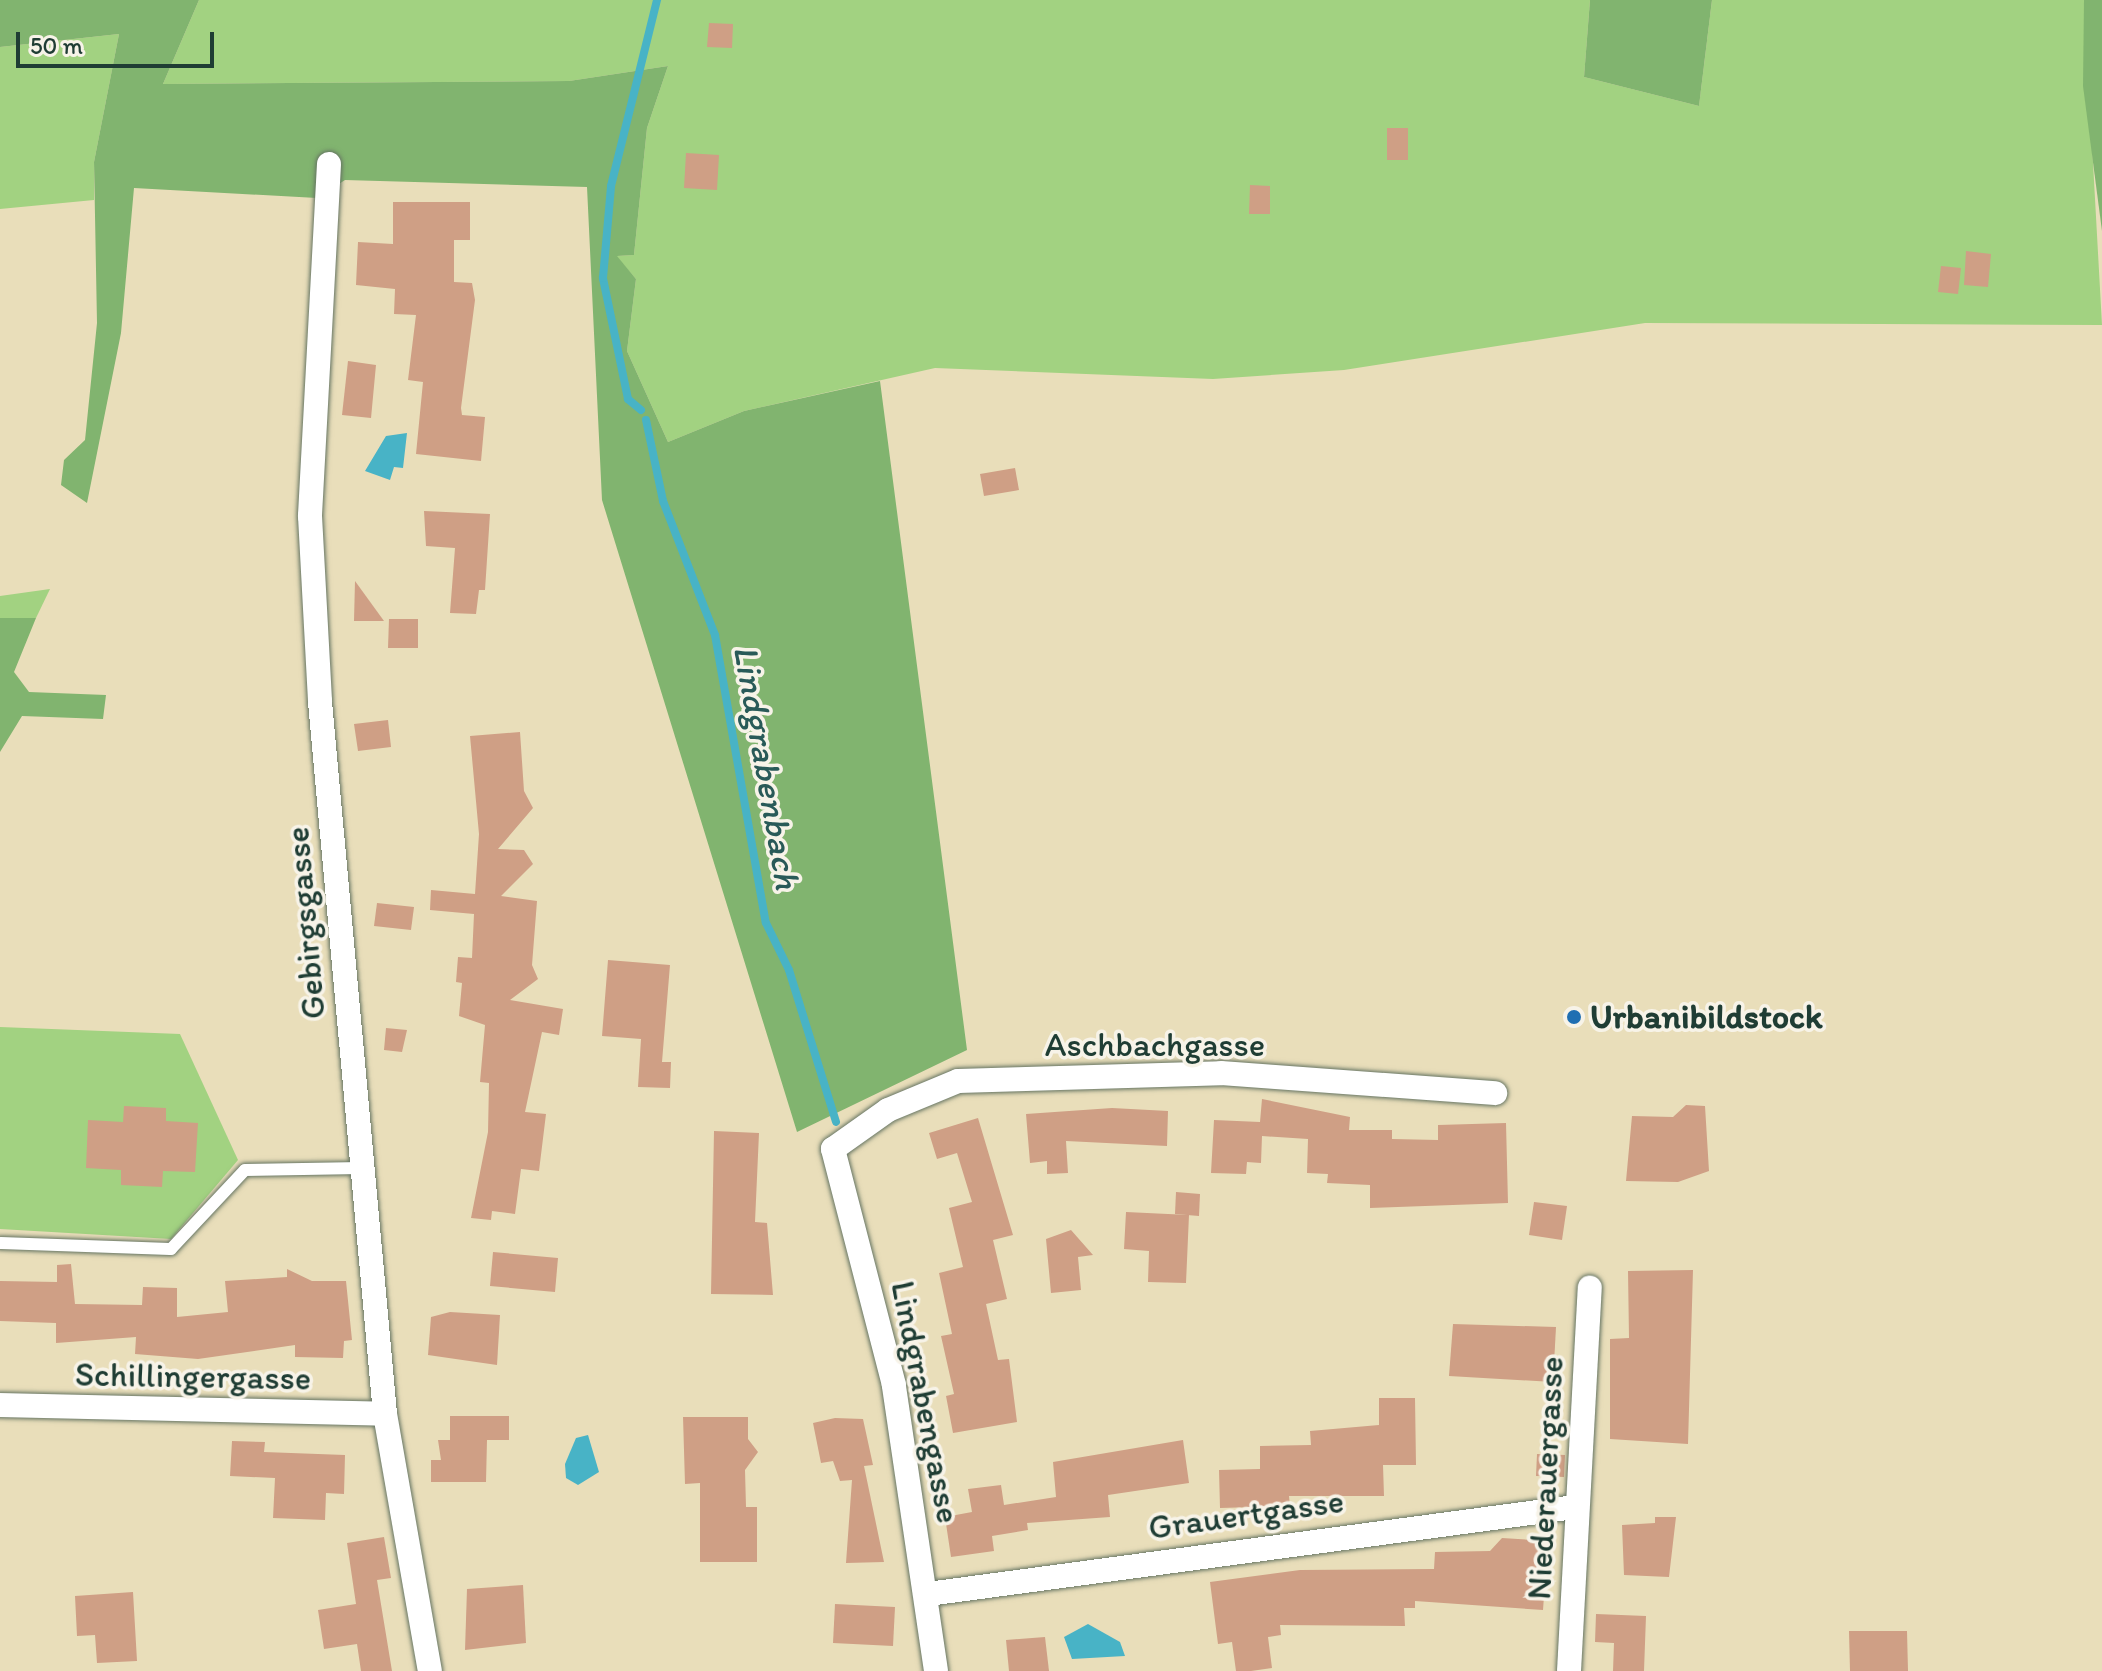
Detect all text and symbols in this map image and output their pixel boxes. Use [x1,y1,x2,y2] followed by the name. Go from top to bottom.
[20,16,218,66] scale bar
[30,31,83,60] text: 50 m
[724,642,810,892] water label: Lindgrabenbach
[276,825,334,1021] street label: Gebirgsgasse
[1590,997,1823,1037] place label: Urbanibildstock
[1565,1008,1583,1026] marker: Urbanibildstock
[1045,1025,1265,1065] street label: Aschbachgasse
[883,1277,969,1527] street label: Lindgrabengasse
[75,1354,311,1398] street label: Schillingergasse
[1518,1355,1572,1601] street label: Niederauergasse
[1146,1480,1346,1548] street label: Grauertgasse

